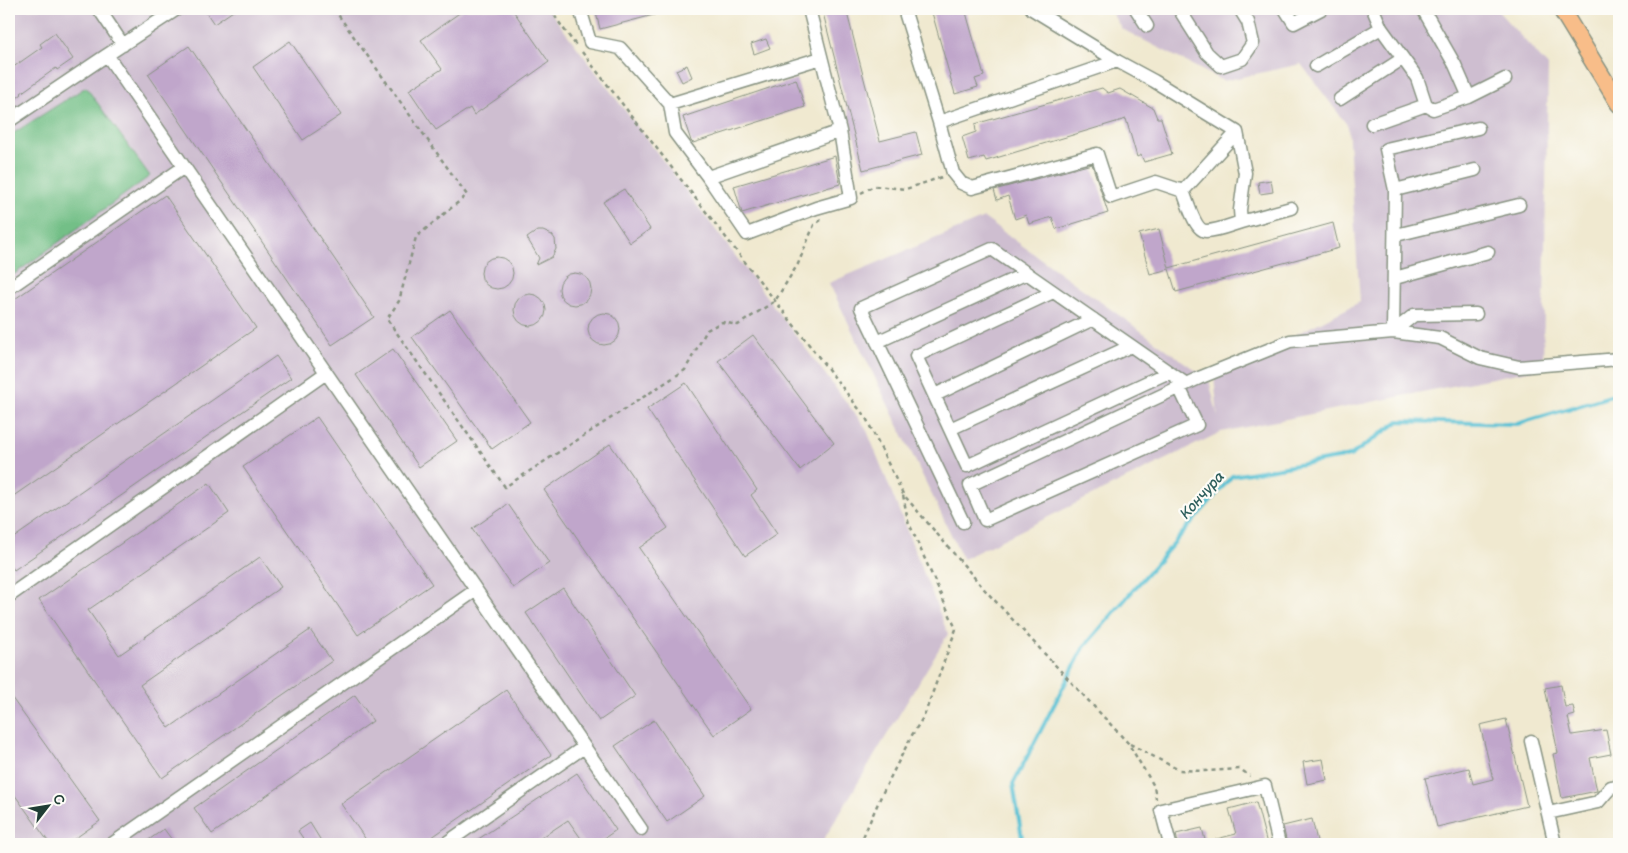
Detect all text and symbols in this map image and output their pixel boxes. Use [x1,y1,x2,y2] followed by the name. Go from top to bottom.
[1176,467,1229,523] water label: Кончура
[22,780,72,830] north arrow
[49,791,69,808] text: С

